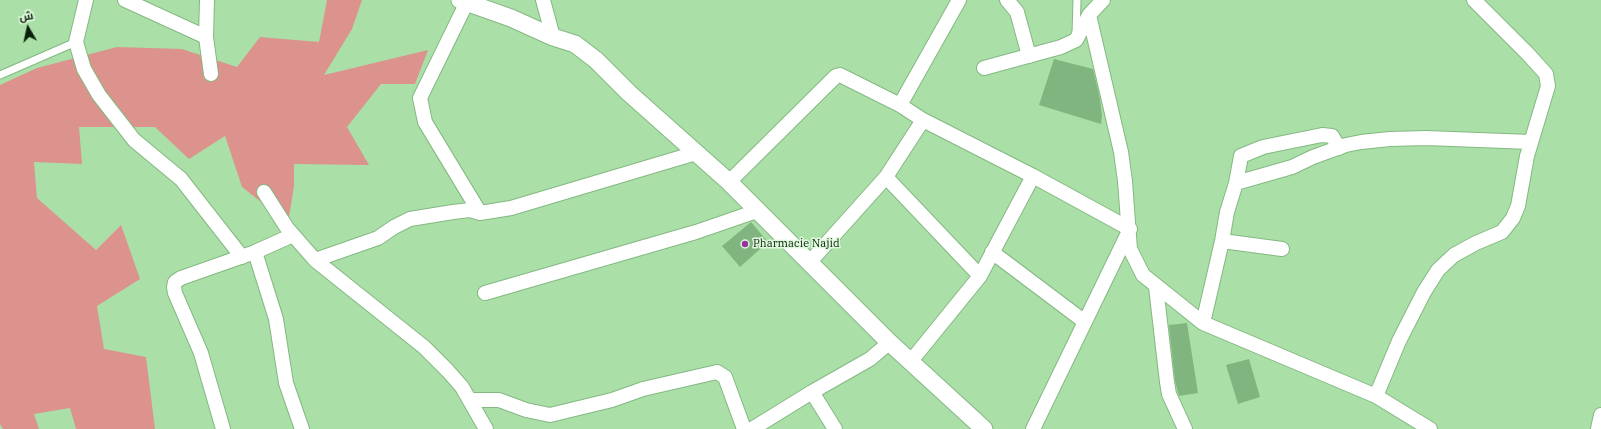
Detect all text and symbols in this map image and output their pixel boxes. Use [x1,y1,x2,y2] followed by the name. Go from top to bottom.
[8,8,48,48] north arrow
[18,8,34,24] text: ش
[753,237,840,251] place label: Pharmacie Najid
[740,239,750,249] marker: Pharmacie Najid

